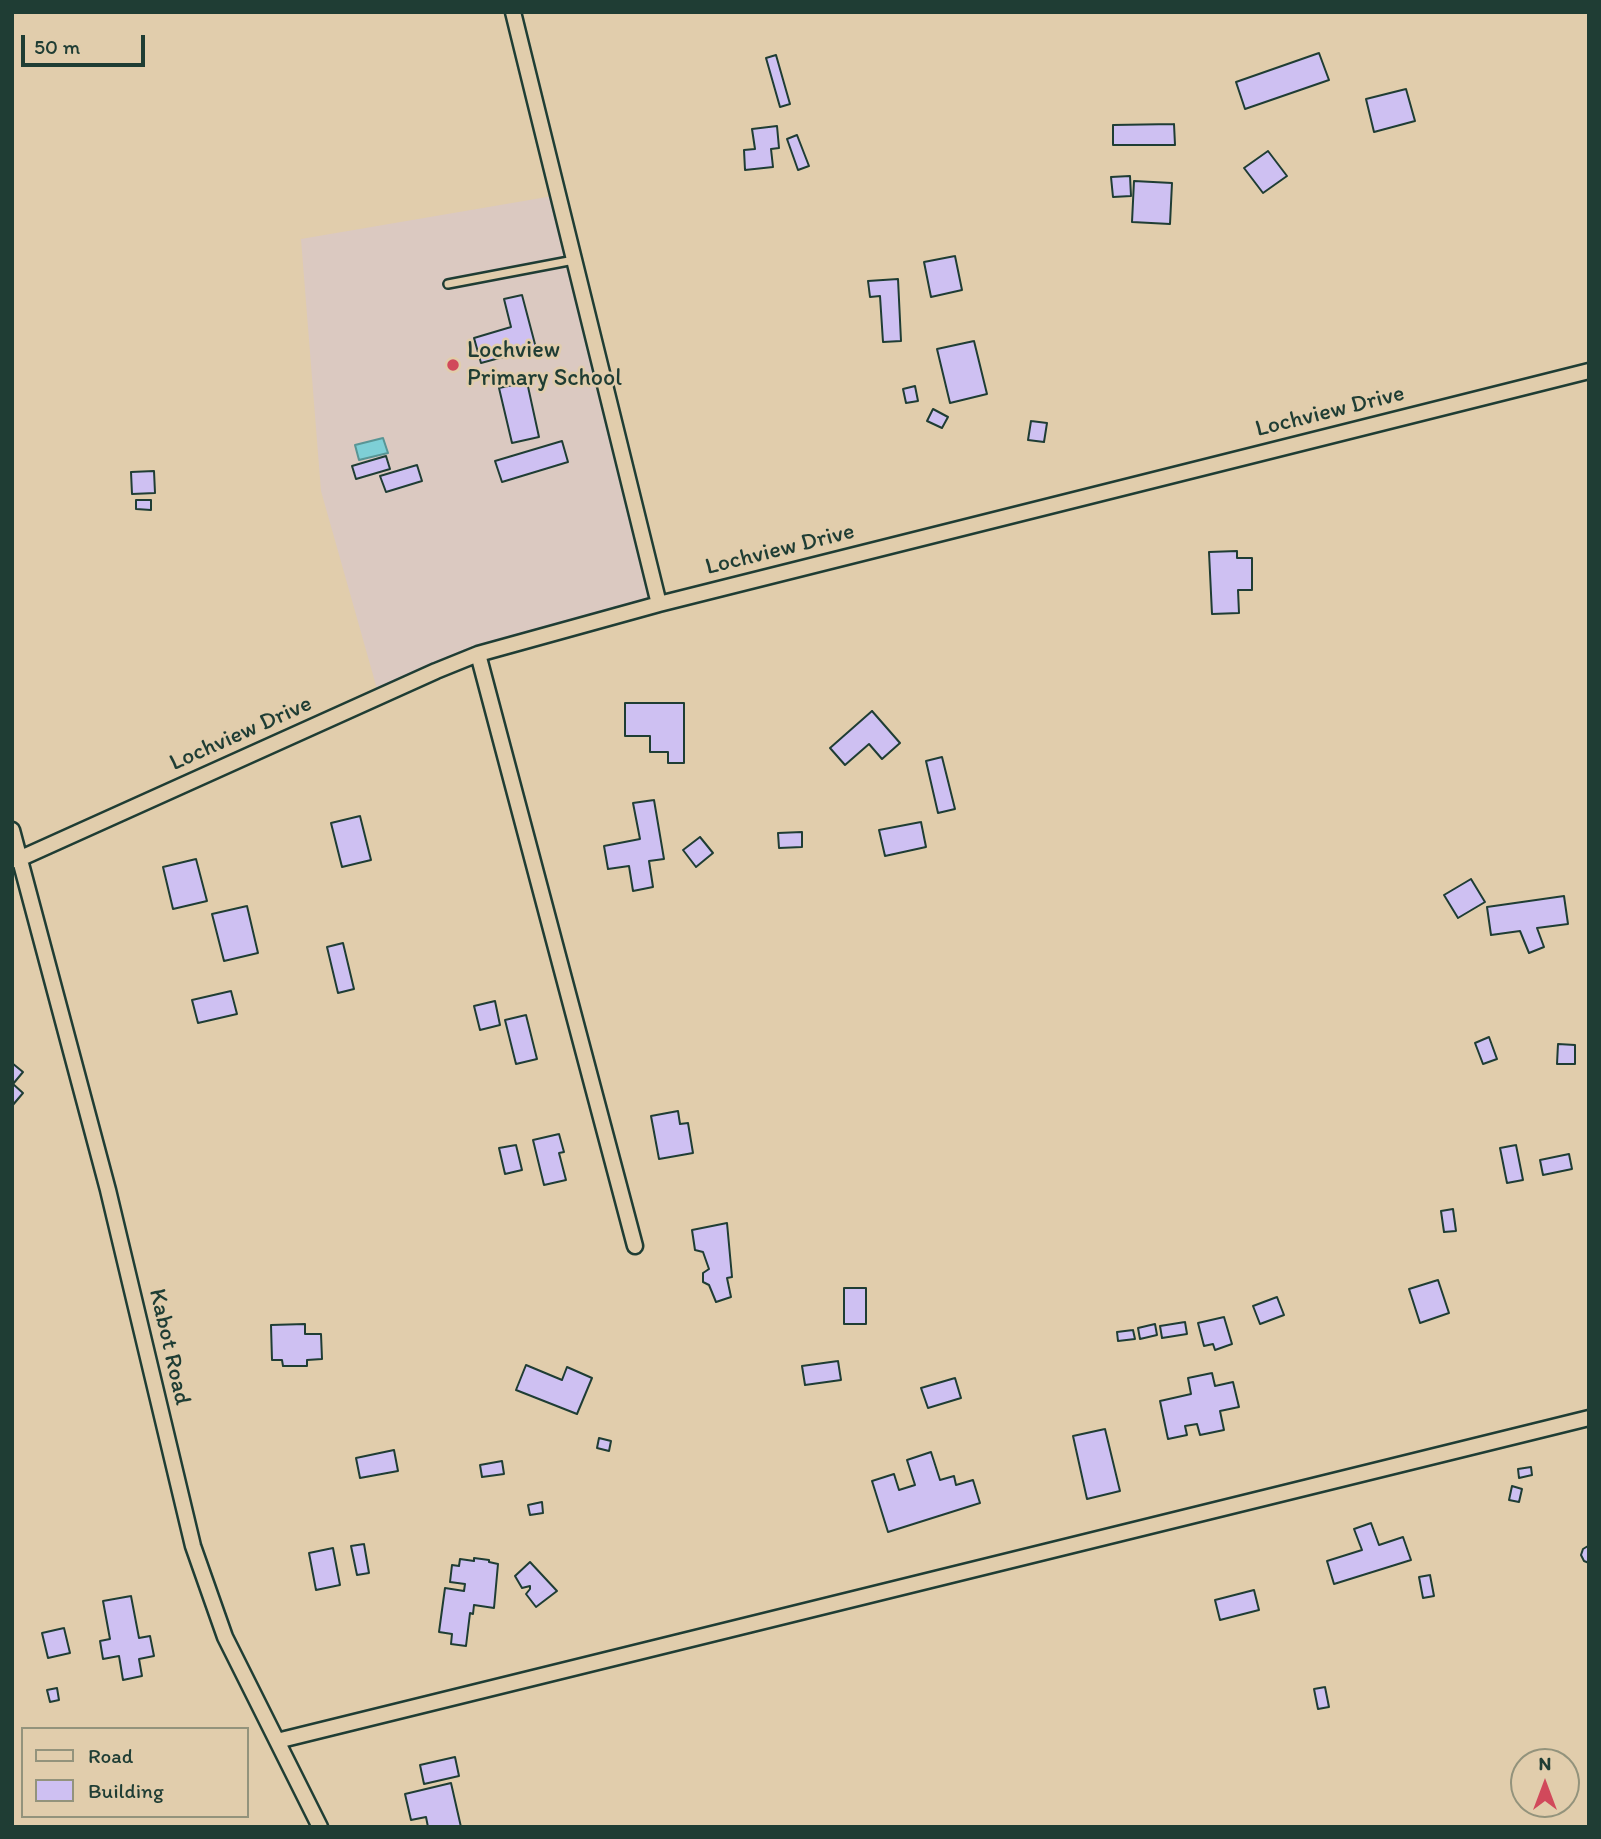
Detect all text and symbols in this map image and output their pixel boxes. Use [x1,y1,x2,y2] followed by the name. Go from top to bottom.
[24,21,149,65] scale bar
[34,34,80,59] text: 50 m
[467,337,622,393] place label: Lochview Primary School
[445,357,461,373] marker: Lochview Primary School
[1252,380,1408,444] street label: Lochview Drive
[702,518,858,582] street label: Lochview Drive
[165,690,317,778] street label: Lochview Drive
[142,1286,196,1408] street label: Kabot Road
[21,1727,248,1818] legend
[88,1743,133,1768] text: Road
[1510,1748,1580,1818] north arrow
[1539,1752,1551,1775] text: N
[88,1778,164,1803] text: Building

